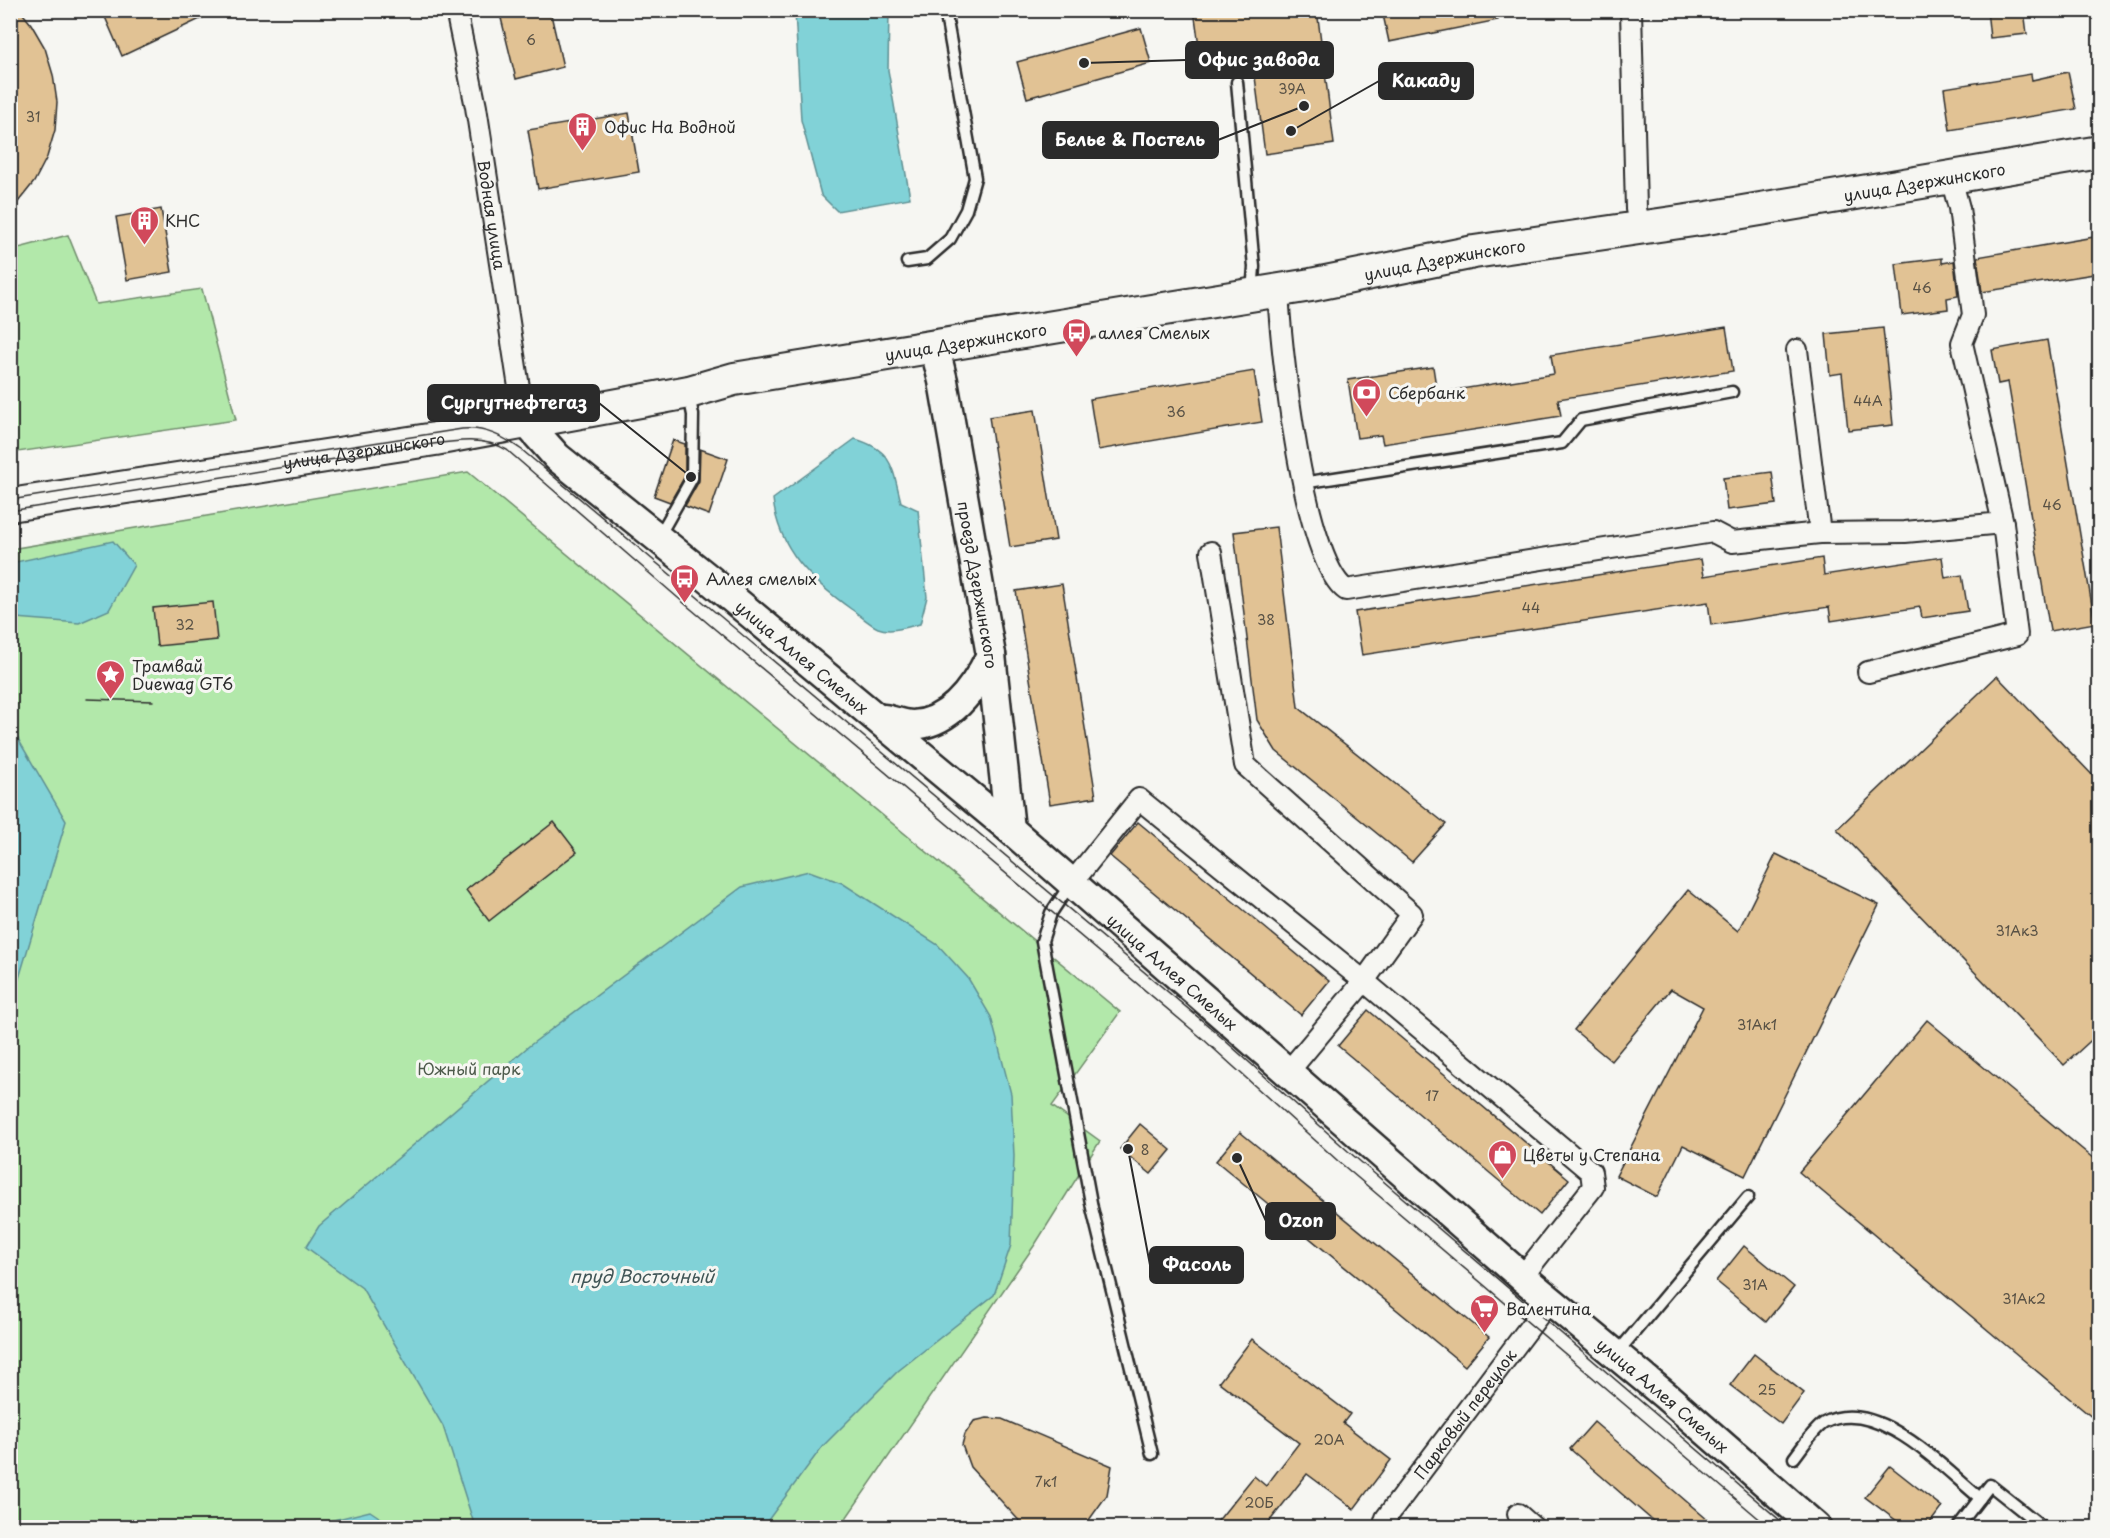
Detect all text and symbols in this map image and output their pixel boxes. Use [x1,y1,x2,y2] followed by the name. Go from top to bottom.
[526,29,536,50] house number: 6
[1186,42,1333,78] callout: Офис завода
[1198,45,1320,72] text: Офис завода
[1379,63,1473,99] callout: Какаду
[1391,66,1461,93] text: Какаду
[1278,78,1306,99] house number: 39А
[26,106,40,127] house number: 31
[567,110,599,152] building icon: Офис На Водной
[604,114,736,138] place label: Офис На Водной
[1043,122,1218,158] callout: Белье & Постель
[1055,125,1205,152] text: Белье & Постель
[1842,156,2007,207] street label: улица Дзержинского
[472,158,513,271] street label: Водная улица
[128,204,160,246] building icon: КНС
[165,208,200,232] place label: КНС
[1362,233,1527,286] street label: улица Дзержинского
[1912,277,1932,298] house number: 46
[883,316,1048,366] street label: улица Дзержинского
[1061,316,1093,358] bus stop icon: аллея Смелых
[1098,320,1210,344] place label: аллея Смелых
[1351,376,1383,418] bank icon: Сбербанк
[1388,380,1466,404] place label: Сбербанк
[428,385,599,421] callout: Сургутнефтегаз
[441,388,587,415] text: Сургутнефтегаз
[1853,390,1883,411] house number: 44А
[1166,401,1186,422] house number: 36
[281,425,447,474] street label: улица Дзержинского
[2042,494,2062,515] house number: 46
[952,499,1004,670] street label: проезд Дзержинского
[669,562,701,604] bus stop icon: Аллея смелых
[706,566,817,590] place label: Аллея смелых
[731,594,874,719] street label: улица Аллея Смелых
[1522,597,1540,618] house number: 44
[1257,609,1275,630] house number: 38
[176,614,194,635] house number: 32
[132,653,233,695] place label: Трамвай Duewag GT6
[95,658,127,700] place icon: Трамвай Duewag GT6
[1102,907,1243,1035] street label: улица Аллея Смелых
[1996,920,2038,941] house number: 31Ак3
[1737,1014,1777,1035] house number: 31Ак1
[418,1056,521,1080] park label: Южный парк
[1425,1085,1439,1106] house number: 17
[1486,1138,1518,1180] shop icon: Цветы у Степана
[1141,1139,1149,1160] house number: 8
[1523,1142,1660,1166] place label: Цветы у Степана
[1266,1203,1335,1239] callout: Ozon
[1278,1206,1324,1233] text: Ozon
[1150,1247,1243,1283] callout: Фасоль
[1163,1250,1232,1277] text: Фасоль
[570,1262,716,1289] water label: пруд Восточный
[1742,1274,1768,1295] house number: 31А
[2002,1288,2046,1309] house number: 31Ак2
[1469,1292,1501,1334] supermarket icon: Валентина
[1506,1296,1591,1320] place label: Валентина
[1592,1332,1734,1458] street label: улица Аллея Смелых
[1408,1343,1522,1484] street label: Парковый переулок
[1758,1379,1776,1400] house number: 25
[1314,1429,1345,1450] house number: 20А
[1035,1471,1057,1492] house number: 7к1
[1244,1492,1274,1513] house number: 20Б

